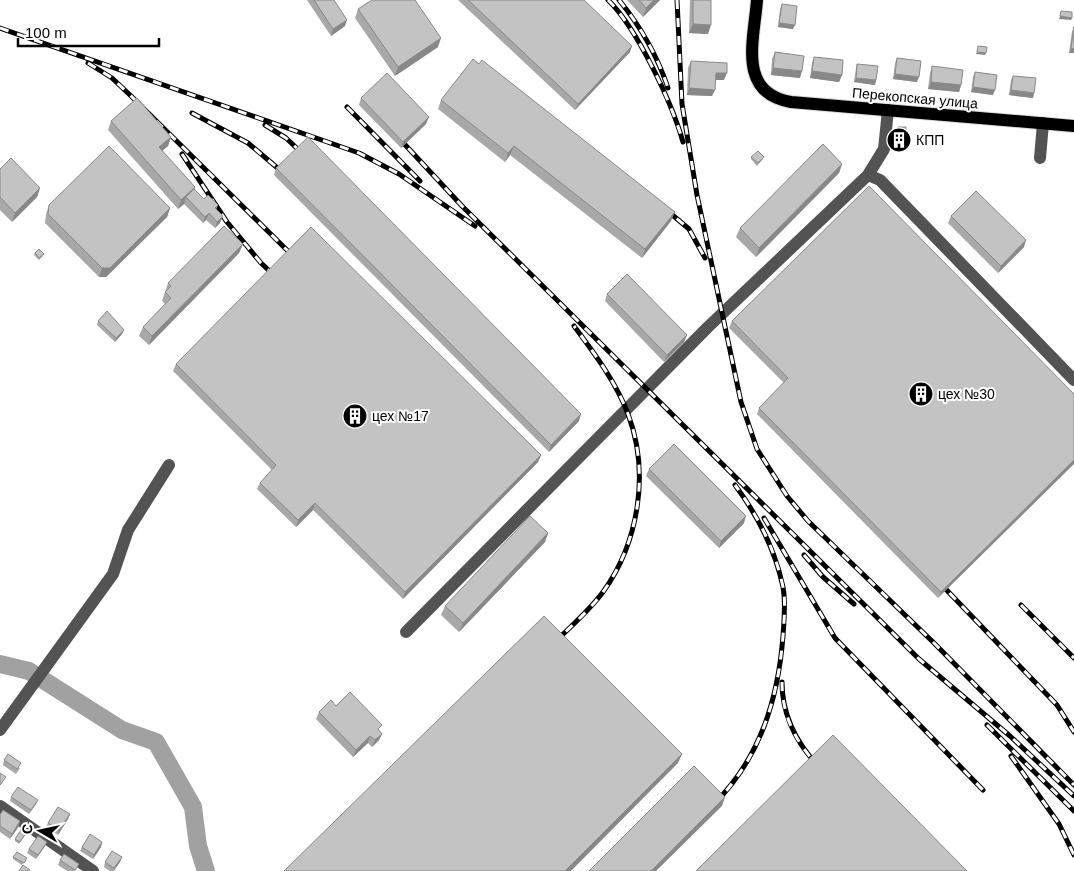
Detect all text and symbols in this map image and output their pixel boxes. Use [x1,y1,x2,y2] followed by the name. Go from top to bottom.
[18,15,159,47] scale bar
[25,24,67,41] text: 100 m
[851,85,979,111] street label: Перекопская улица
[886,127,912,153] building icon: КПП
[916,132,944,148] place label: КПП
[908,381,934,407] building icon: цех №30
[938,386,995,402] place label: цех №30
[342,403,368,429] building icon: цех №17
[372,408,429,424] place label: цех №17
[15,806,65,856] north arrow
[18,823,36,835] text: С

